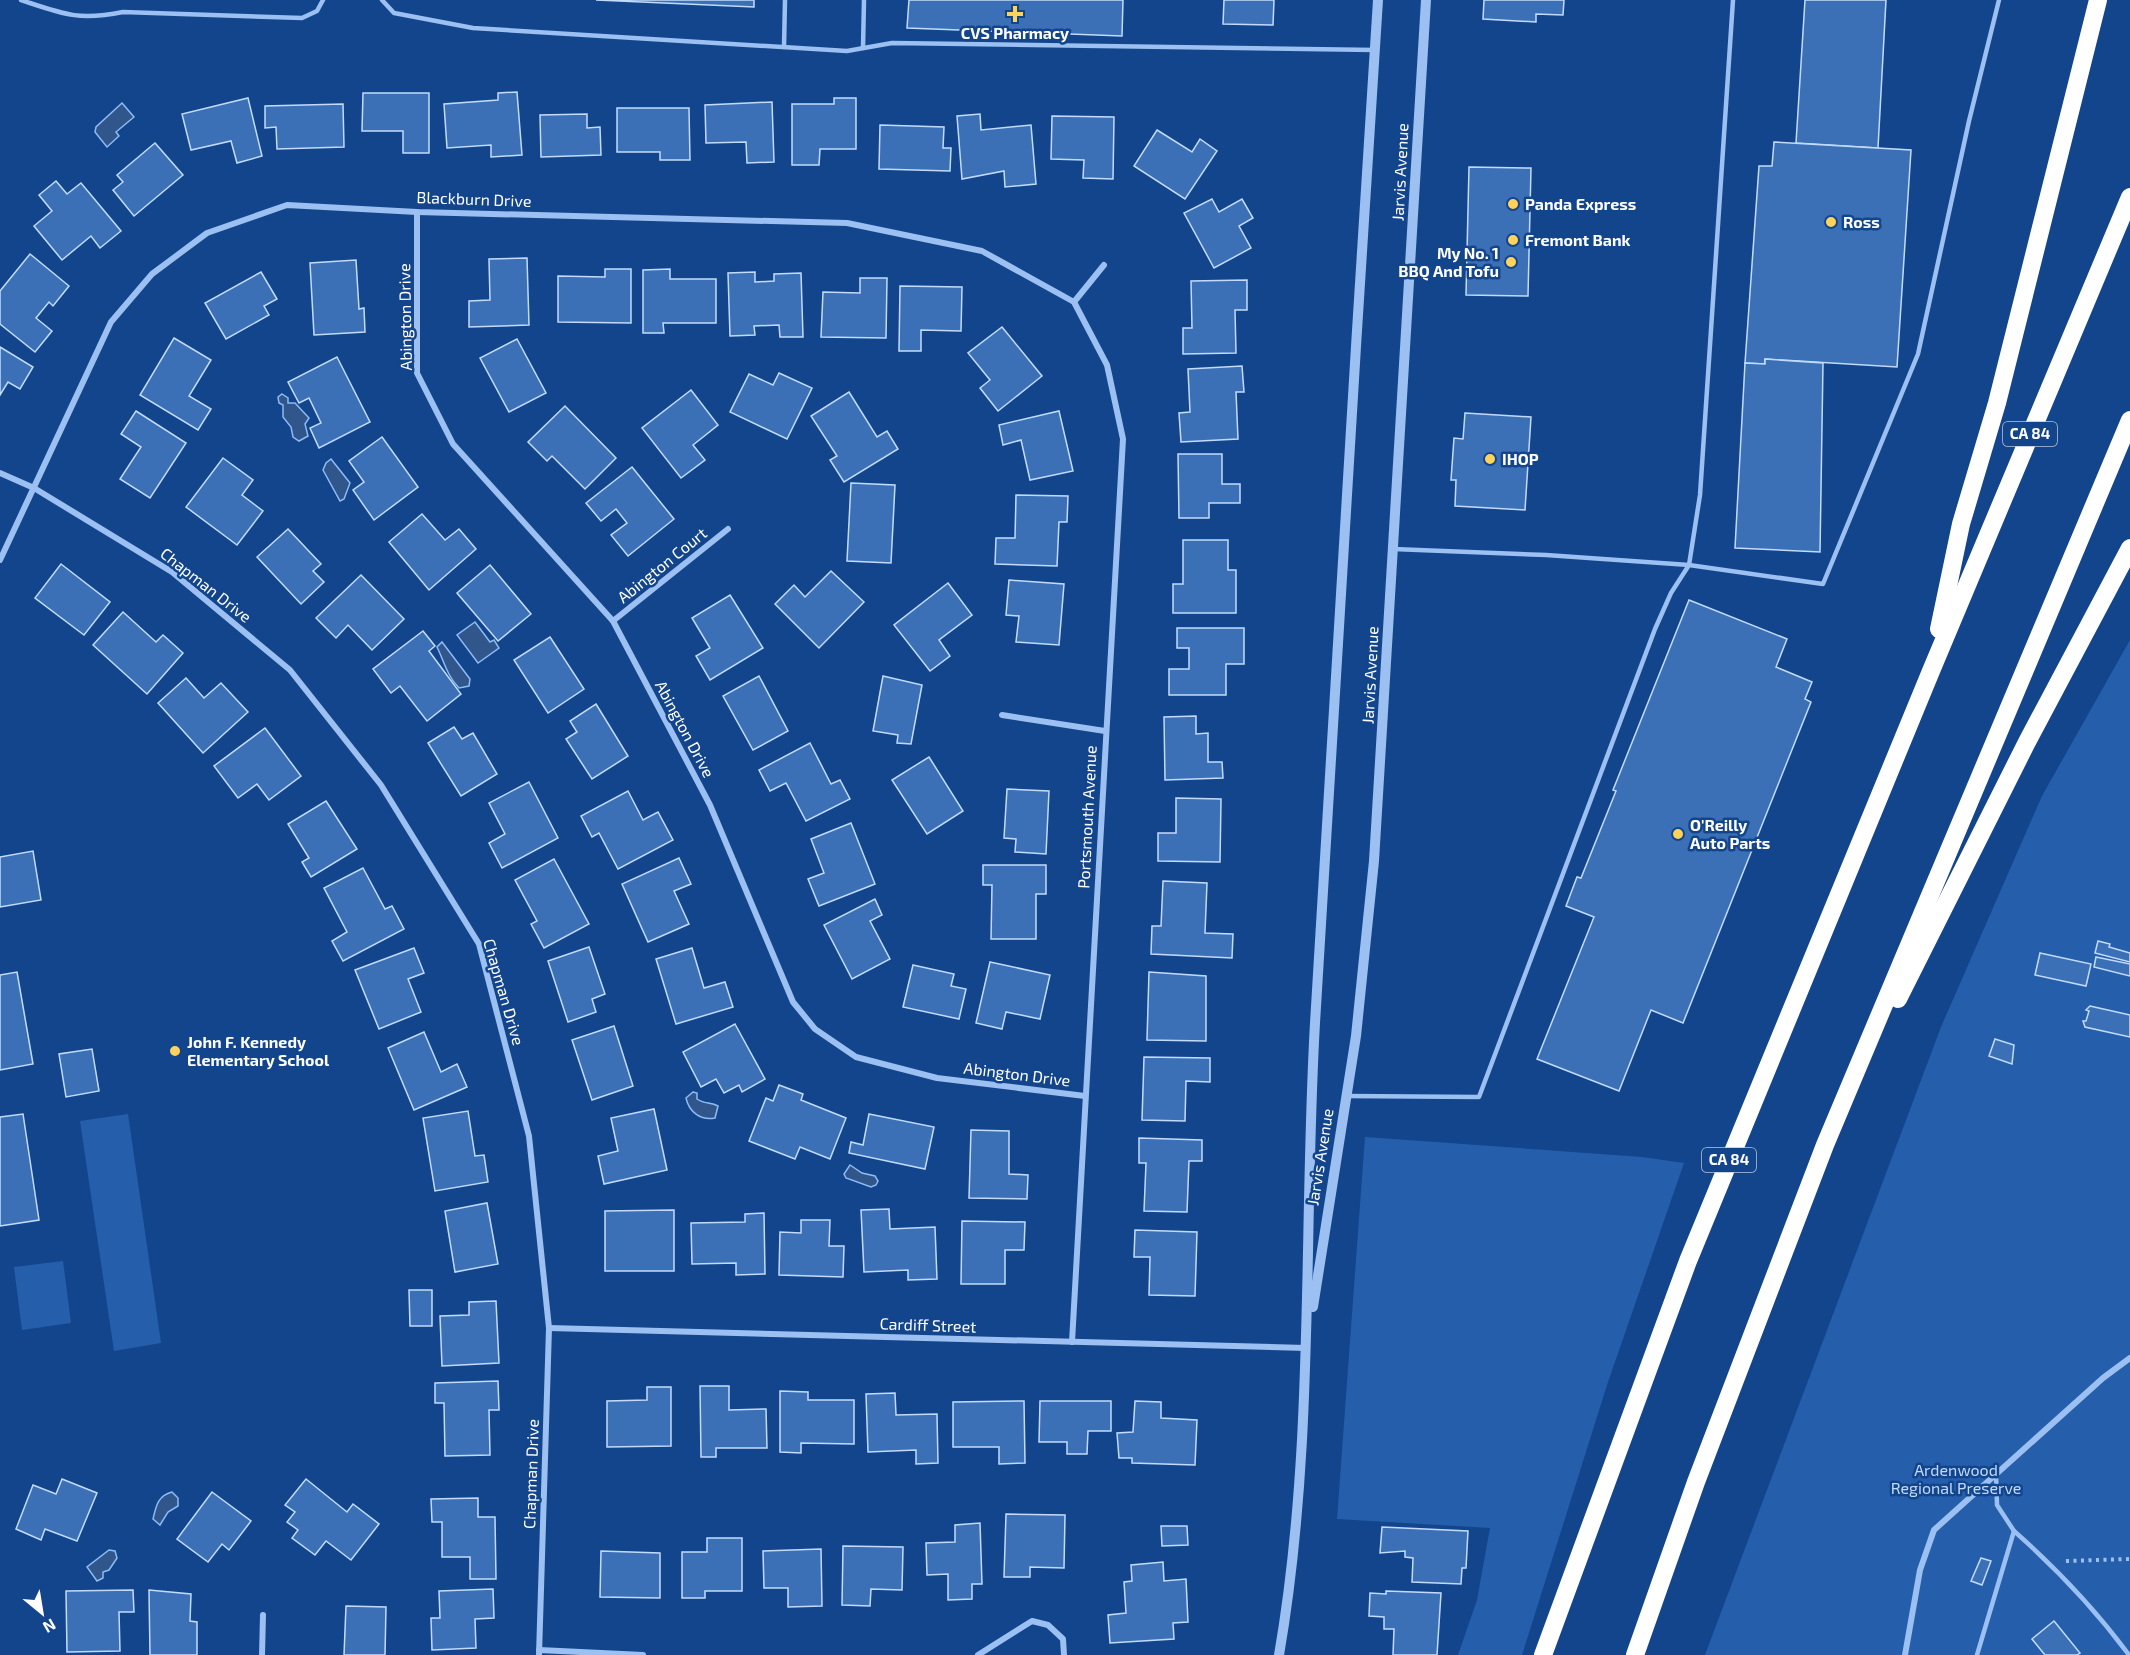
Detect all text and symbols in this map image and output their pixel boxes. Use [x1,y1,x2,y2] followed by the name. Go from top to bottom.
[1008,7,1022,21] marker: CVS Pharmacy
[961,23,1069,43] place label: CVS Pharmacy
[1387,123,1412,221] street label: Jarvis Avenue
[416,187,532,210] street label: Blackburn Drive
[1525,194,1636,213] place label: Panda Express
[1506,197,1520,211] marker: Panda Express
[1843,212,1880,231] place label: Ross
[1824,215,1838,229] marker: Ross
[1525,230,1631,249] place label: Fremont Bank
[1506,233,1520,247] marker: Fremont Bank
[1398,243,1499,281] place label: My No. 1 BBQ And Tofu
[1504,255,1518,269] marker: My No. 1 BBQ And Tofu
[394,263,415,371] street label: Abington Drive
[2003,422,2057,446] road number: CA 84
[1502,449,1539,468] place label: IHOP
[1483,452,1497,466] marker: IHOP
[613,523,710,606] street label: Abington Court
[157,543,256,626] street label: Chapman Drive
[1357,626,1382,724] street label: Jarvis Avenue
[652,677,719,781] street label: Abington Drive
[1073,745,1100,889] street label: Portsmouth Avenue
[1690,815,1770,852] place label: O'Reilly Auto Parts
[1671,827,1685,841] marker: O'Reilly Auto Parts
[480,936,529,1047] street label: Chapman Drive
[187,1032,330,1070] place label: John F. Kennedy Elementary School
[168,1044,182,1058] marker: John F. Kennedy Elementary School
[963,1058,1071,1089] street label: Abington Drive
[1302,1107,1337,1207] street label: Jarvis Avenue
[1702,1148,1756,1172] road number: CA 84
[879,1313,977,1336] street label: Cardiff Street
[519,1419,542,1529] street label: Chapman Drive
[1891,1460,2021,1497] park label: Ardenwood Regional Preserve
[12,1583,72,1643] north arrow
[40,1615,60,1638] text: N

